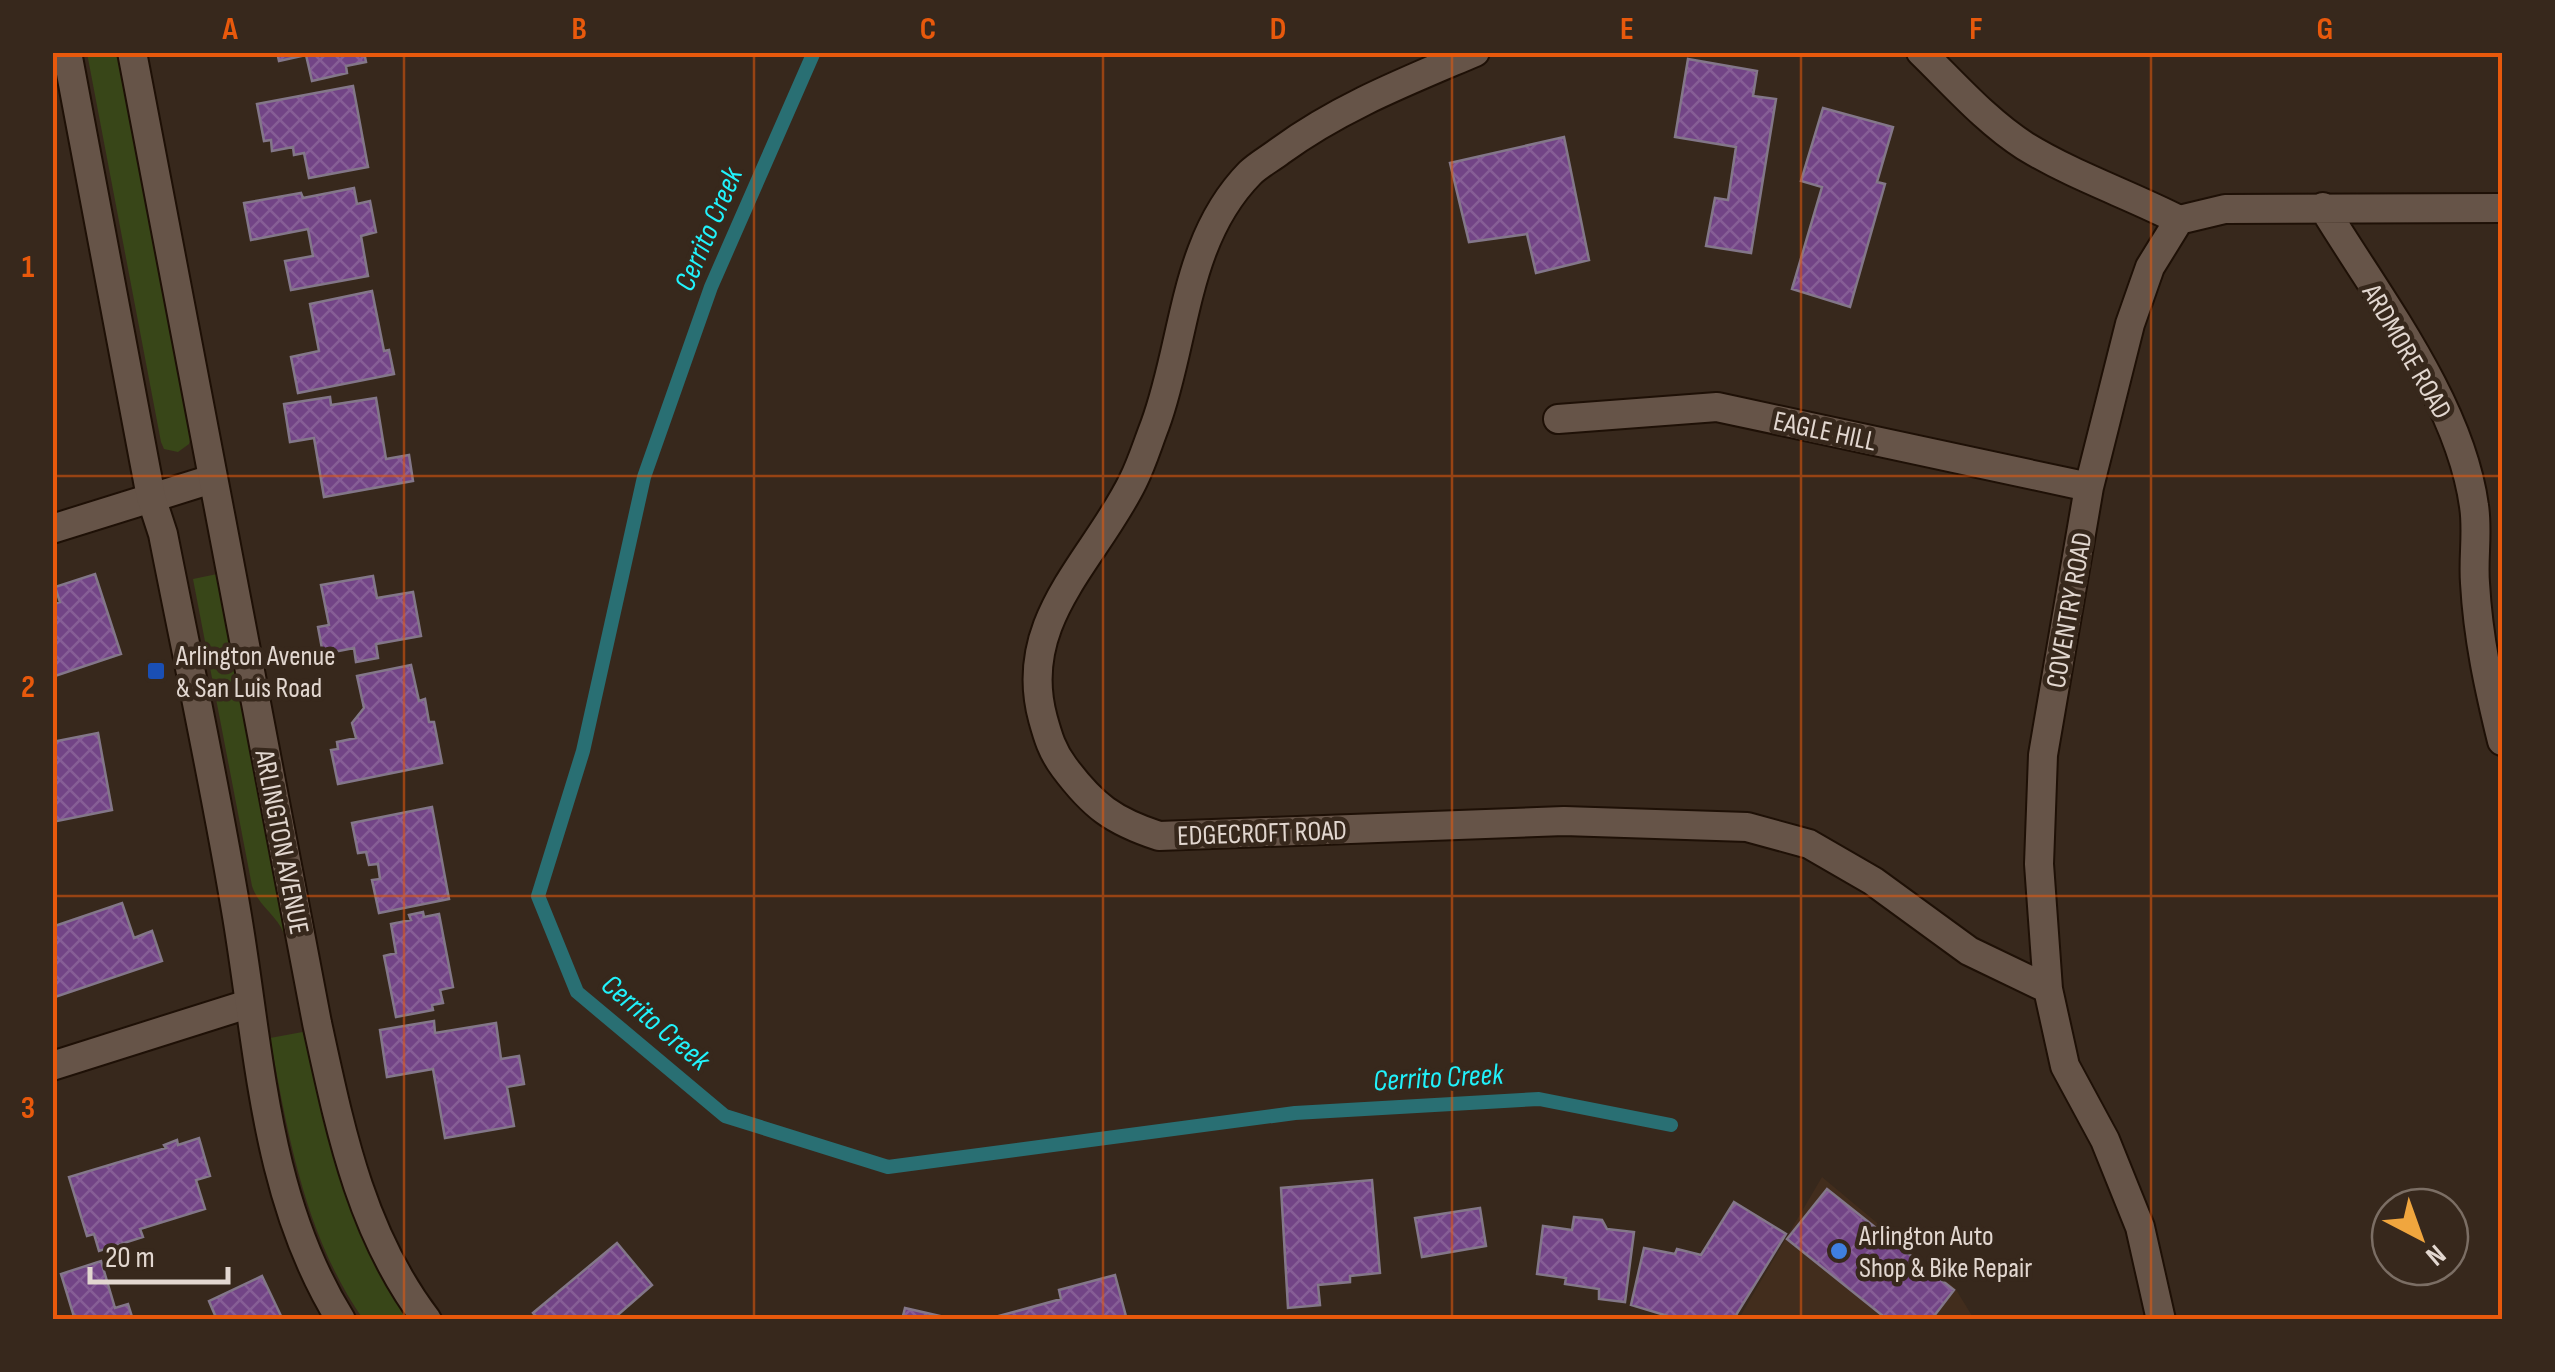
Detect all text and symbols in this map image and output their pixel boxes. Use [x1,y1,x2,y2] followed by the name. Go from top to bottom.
[221,10,238,49] text: A
[571,10,587,49] text: B
[920,10,936,49] text: C
[1270,10,1286,49] text: D
[1620,10,1634,49] text: E
[1969,10,1983,49] text: F
[2317,10,2333,49] text: G
[667,162,751,296] water label: Cerrito Creek
[22,248,35,287] text: 1
[2354,278,2459,425] street label: ARDMORE ROAD
[1770,405,1879,458] street label: EAGLE HILL
[2040,530,2099,691] street label: COVENTRY ROAD
[175,640,335,705] place label: Arlington Avenue & San Luis Road
[145,660,167,682] marker: Arlington Avenue & San Luis Road
[21,668,35,707] text: 2
[247,746,316,937] street label: ARLINGTON AVENUE
[1177,814,1347,853] street label: EDGECROFT ROAD
[594,967,718,1079] water label: Cerrito Creek
[1372,1057,1505,1099] water label: Cerrito Creek
[21,1089,35,1128] text: 3
[2370,1187,2470,1287] north arrow
[1858,1220,2032,1285] place label: Arlington Auto Shop & Bike Repair
[90,1222,228,1284] scale bar
[2419,1237,2452,1272] text: N
[105,1240,155,1276] text: 20 m
[1828,1240,1850,1262] marker: Arlington Auto Shop & Bike Repair

